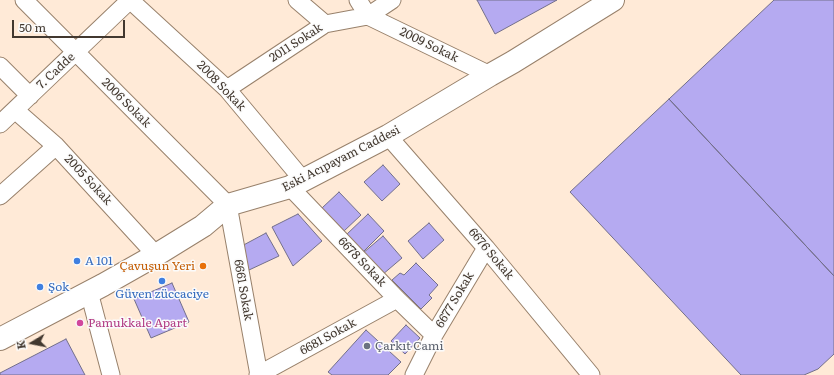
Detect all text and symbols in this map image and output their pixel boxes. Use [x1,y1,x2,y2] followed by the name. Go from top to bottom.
[14,12,127,38] scale bar
[19,18,46,36] text: 50 m
[267,21,325,65] street label: 2011 Sokak
[397,25,461,65] street label: 2009 Sokak
[34,50,78,92] street label: 7. Cadde
[194,58,248,114] street label: 2008 Sokak
[98,75,154,131] street label: 2006 Sokak
[280,123,402,195] street label: Eski Acıpayam Caddesi
[61,152,115,208] street label: 2005 Sokak
[465,225,517,283] street label: 6676 Sokak
[335,234,389,290] street label: 6678 Sokak
[85,254,113,268] place label: A 101
[72,256,82,266] marker: A 101
[231,258,255,322] street label: 6661 Sokak
[119,259,195,273] place label: Çavuşun Yeri
[198,261,208,271] marker: Çavuşun Yeri
[433,269,477,331] street label: 6677 Sokak
[157,276,167,286] marker: Güven züccaciye
[48,280,69,294] place label: Şok
[35,282,45,292] marker: Şok
[115,287,209,301] place label: Güven züccaciye
[88,316,187,330] place label: Pamukkale Apart
[297,316,359,358] street label: 6681 Sokak
[75,318,85,328] marker: Pamukkale Apart
[12,323,52,363] north arrow
[12,339,29,351] text: K
[375,339,443,353] place label: Çarkıt Cami
[362,341,372,351] marker: Çarkıt Cami

